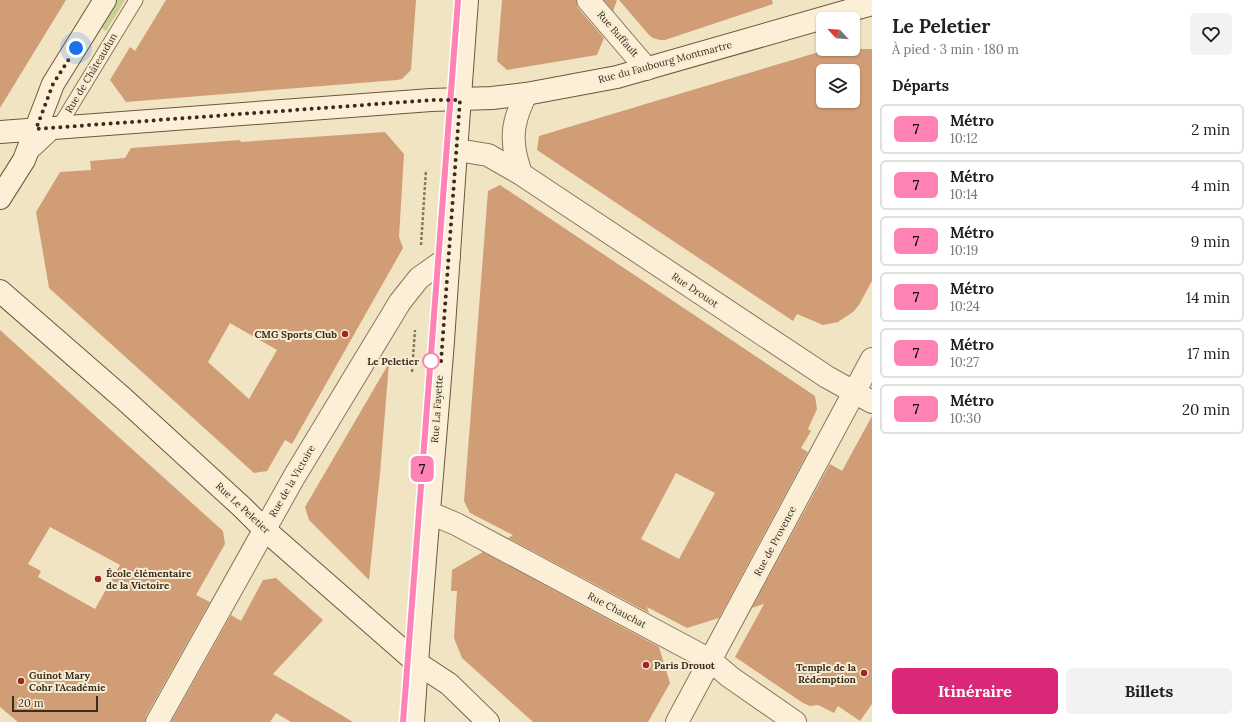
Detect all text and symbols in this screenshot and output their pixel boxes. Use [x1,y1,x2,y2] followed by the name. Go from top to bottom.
[594,8,642,60] street label: Rue Buffault
[816,12,860,56] north arrow
[816,12,860,108] map controls
[1190,13,1232,55] button: heart
[892,14,990,38] text: Le Peletier
[62,31,120,115] street label: Rue de Châteaudun
[66,38,86,58] your location
[597,38,734,86] street label: Rue du Faubourg Montmartre
[892,41,1019,58] text: À pied · 3 min · 180 m
[816,64,860,108] button: layers
[892,76,949,95] text: Départs
[950,111,994,130] text: Métro
[913,120,919,138] text: 7
[1191,120,1230,139] text: 2 min
[950,130,978,147] text: 10:12
[950,167,994,186] text: Métro
[913,176,919,194] text: 7
[1191,176,1230,195] text: 4 min
[950,186,978,203] text: 10:14
[950,223,994,242] text: Métro
[913,232,919,250] text: 7
[1191,232,1230,251] text: 9 min
[950,242,978,259] text: 10:19
[669,270,721,310] street label: Rue Drouot
[950,279,994,298] text: Métro
[913,288,919,306] text: 7
[1186,288,1230,307] text: 14 min
[950,298,980,315] text: 10:24
[254,328,337,341] place label: CMG Sports Club
[340,329,350,339] marker: CMG Sports Club
[950,335,994,354] text: Métro
[913,344,919,362] text: 7
[1187,344,1230,363] text: 17 min
[422,352,440,370] marker: Le Peletier
[950,354,979,371] text: 10:27
[367,355,419,368] place label: Le Peletier
[428,374,446,443] street label: Rue La Fayette
[950,391,994,410] text: Métro
[913,400,919,418] text: 7
[1182,400,1230,419] text: 20 min
[950,410,981,427] text: 10:30
[266,442,318,520] street label: Rue de la Victoire
[409,456,435,482] line badge: 7
[419,460,425,478] text: 7
[213,479,274,537] street label: Rue Le Peletier
[751,503,799,578] street label: Rue de Provence
[106,567,192,592] place label: École élémentaire de la Victoire
[93,574,103,584] marker: École élémentaire de la Victoire
[585,589,649,631] street label: Rue Chauchat
[654,659,716,672] place label: Paris Drouot
[641,660,651,670] marker: Paris Drouot
[796,661,857,686] place label: Temple de la Rédemption
[859,668,869,678] marker: Temple de la Rédemption
[892,668,1058,714] button: Itinéraire
[1066,668,1232,714] button: Billets
[29,669,106,694] place label: Guinot Mary Cohr l'Académie
[16,676,26,686] marker: Guinot Mary Cohr l'Académie
[12,694,98,713] scale bar
[18,696,43,710] text: 20 m

